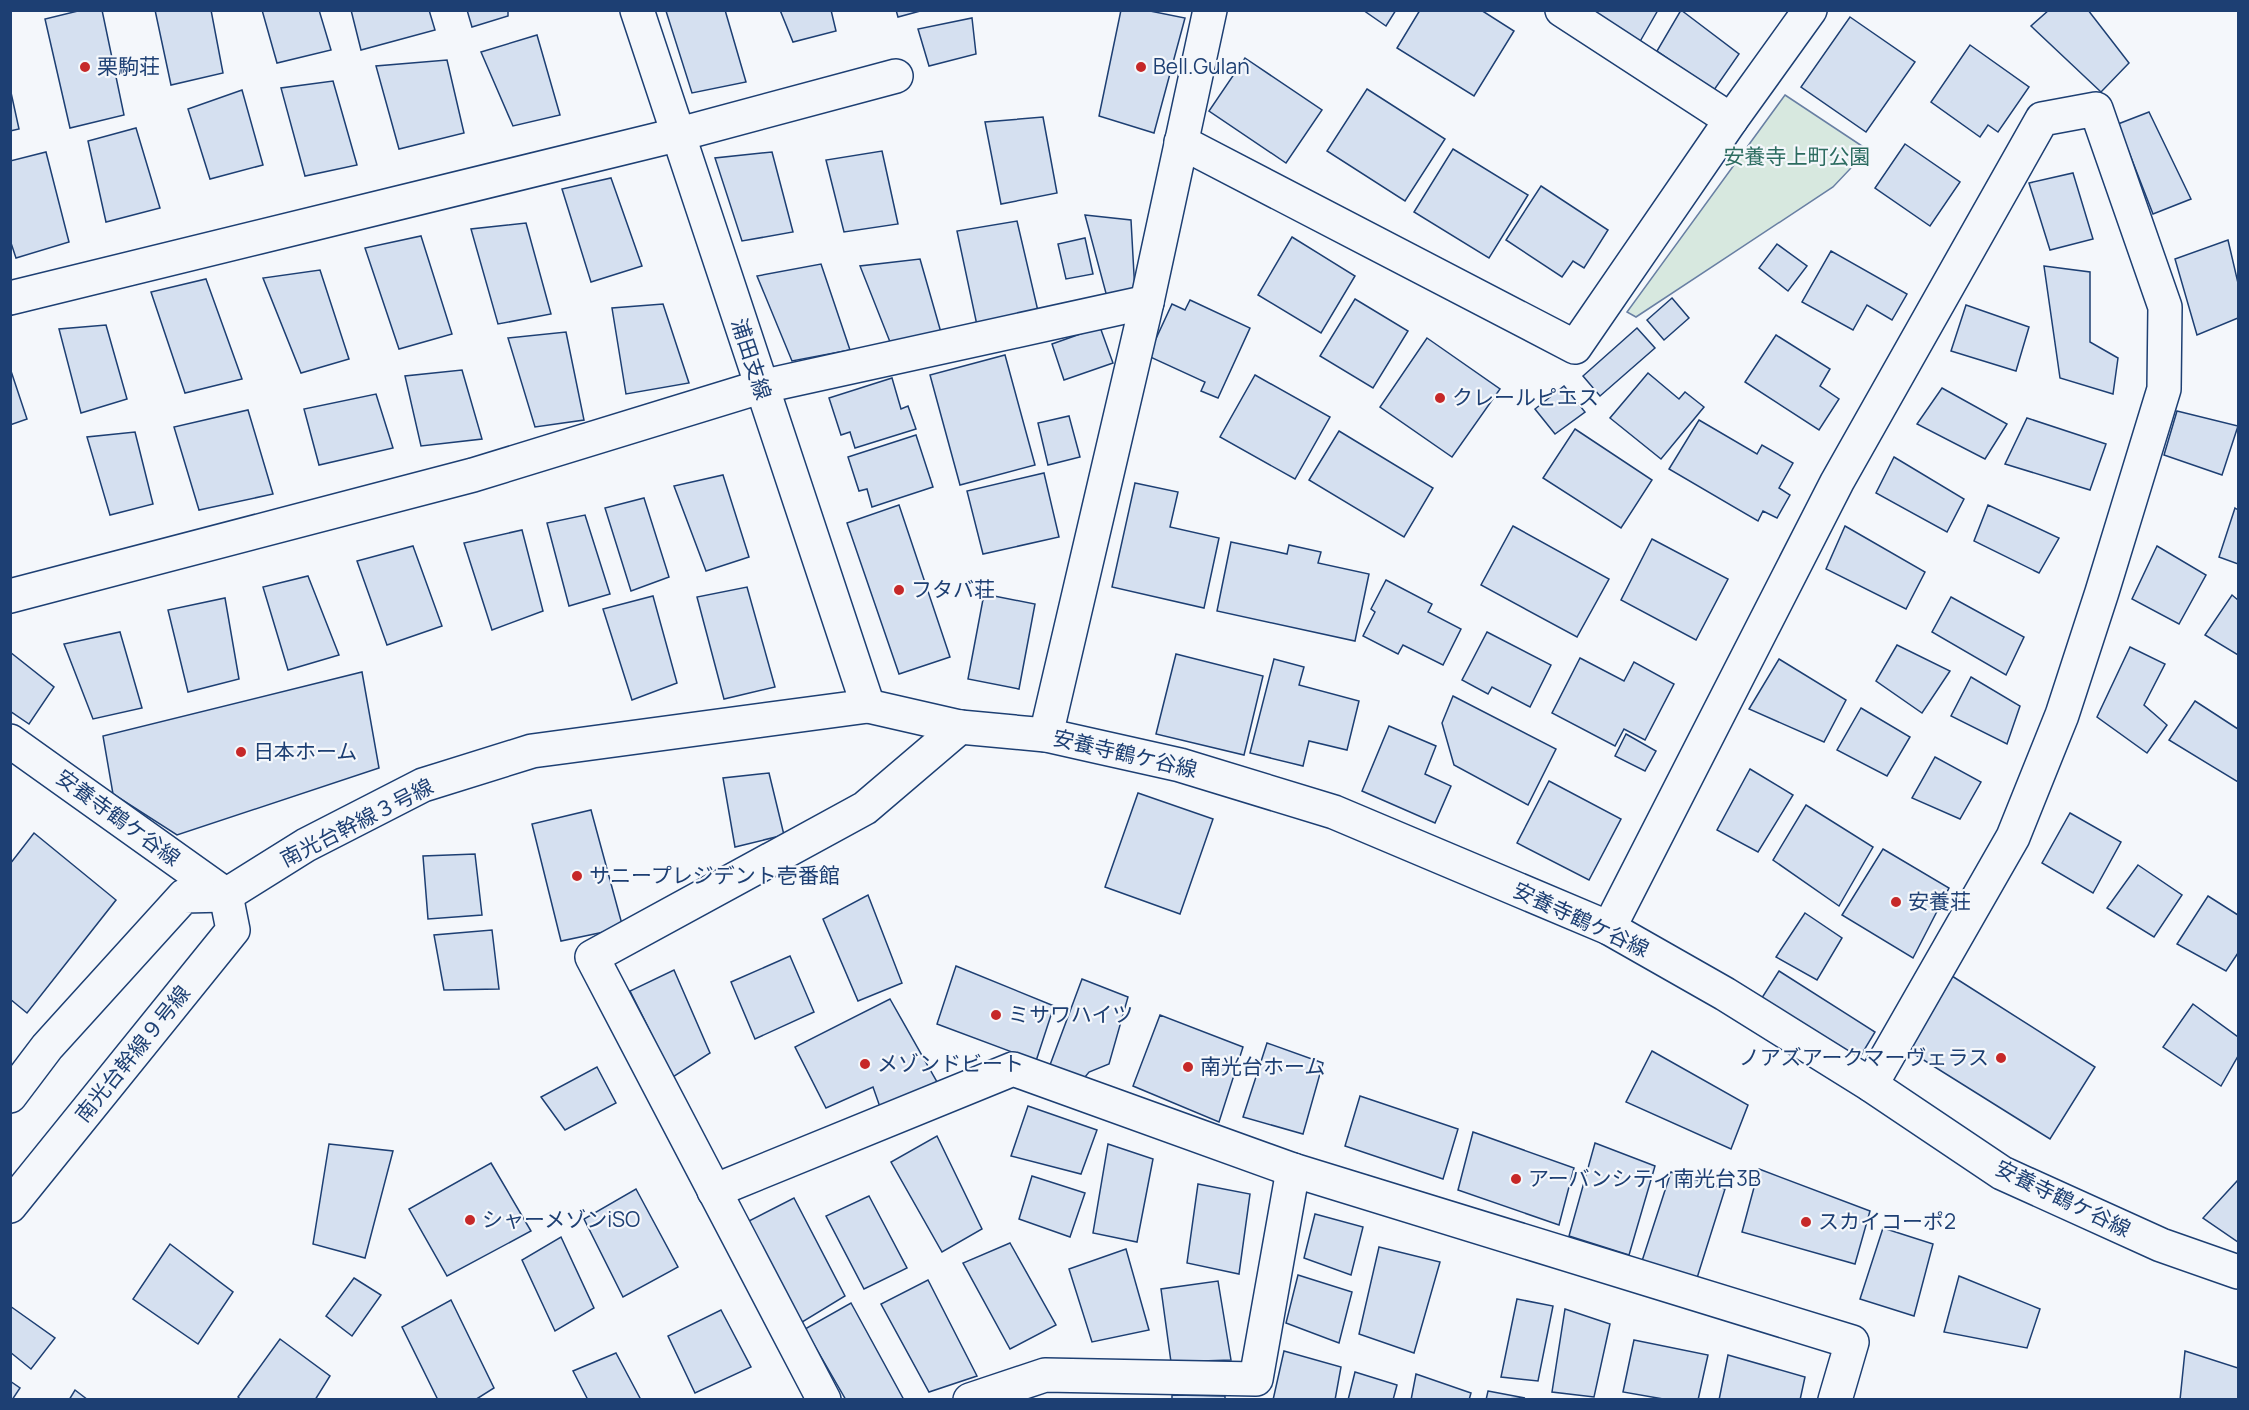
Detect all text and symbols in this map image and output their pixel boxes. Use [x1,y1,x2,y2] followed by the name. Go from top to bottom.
[97,52,160,80] place label: 栗駒荘
[1153,52,1250,80] place label: Bell.Gulan
[78,60,92,74] marker: 栗駒荘
[1134,60,1148,74] marker: Bell.Gulan
[1724,142,1871,170] park label: 安養寺上町公園
[726,314,778,403] street label: 浦田支線
[1452,383,1599,411] place label: クレールピエス
[1433,391,1447,405] marker: クレールピエス
[911,575,995,603] place label: フタバ荘
[892,583,906,597] marker: フタバ荘
[1050,723,1200,783] street label: 安養寺鶴ケ谷線
[253,737,357,765] place label: 日本ホーム
[234,745,248,759] marker: 日本ホーム
[51,763,186,872] street label: 安養寺鶴ケ谷線
[275,771,438,873] street label: 南光台幹線３号線
[589,861,840,889] place label: サニープレジデント壱番館
[570,869,584,883] marker: サニープレジデント壱番館
[1509,875,1654,963] street label: 安養寺鶴ケ谷線
[1908,887,1971,915] place label: 安養荘
[1889,895,1903,909] marker: 安養荘
[68,979,196,1127] street label: 南光台幹線９号線
[1008,1000,1133,1028] place label: ミサワハイツ
[989,1008,1003,1022] marker: ミサワハイツ
[1739,1043,1989,1071] place label: ノアズアークマーヴェラス
[877,1049,1024,1077] place label: メゾンドビート
[1994,1051,2008,1065] marker: ノアズアークマーヴェラス
[1200,1052,1325,1080] place label: 南光台ホーム
[858,1057,872,1071] marker: メゾンドビート
[1181,1060,1195,1074] marker: 南光台ホーム
[1991,1153,2136,1243] street label: 安養寺鶴ケ谷線
[1528,1164,1761,1192] place label: アーバンシティ南光台3B
[1509,1172,1523,1186] marker: アーバンシティ南光台3B
[482,1205,640,1233] place label: シャーメゾンiSO
[1818,1207,1956,1235] place label: スカイコーポ2
[463,1213,477,1227] marker: シャーメゾンiSO
[1799,1215,1813,1229] marker: スカイコーポ2

